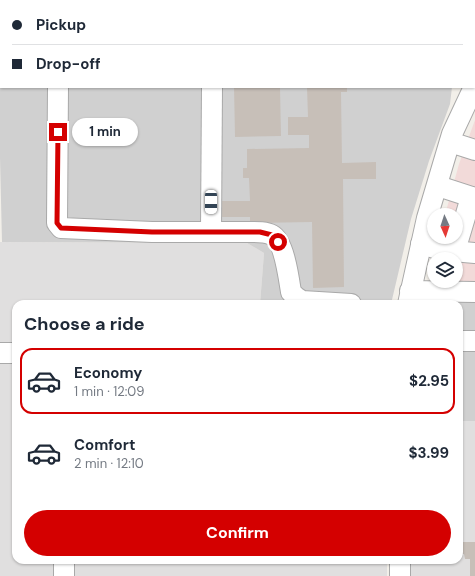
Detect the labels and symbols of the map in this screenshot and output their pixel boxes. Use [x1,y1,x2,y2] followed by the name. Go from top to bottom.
[72,118,138,146] callout: 1 min
[49,123,67,141] route end
[205,190,217,214] car
[427,208,463,244] north arrow
[269,233,287,251] route start

